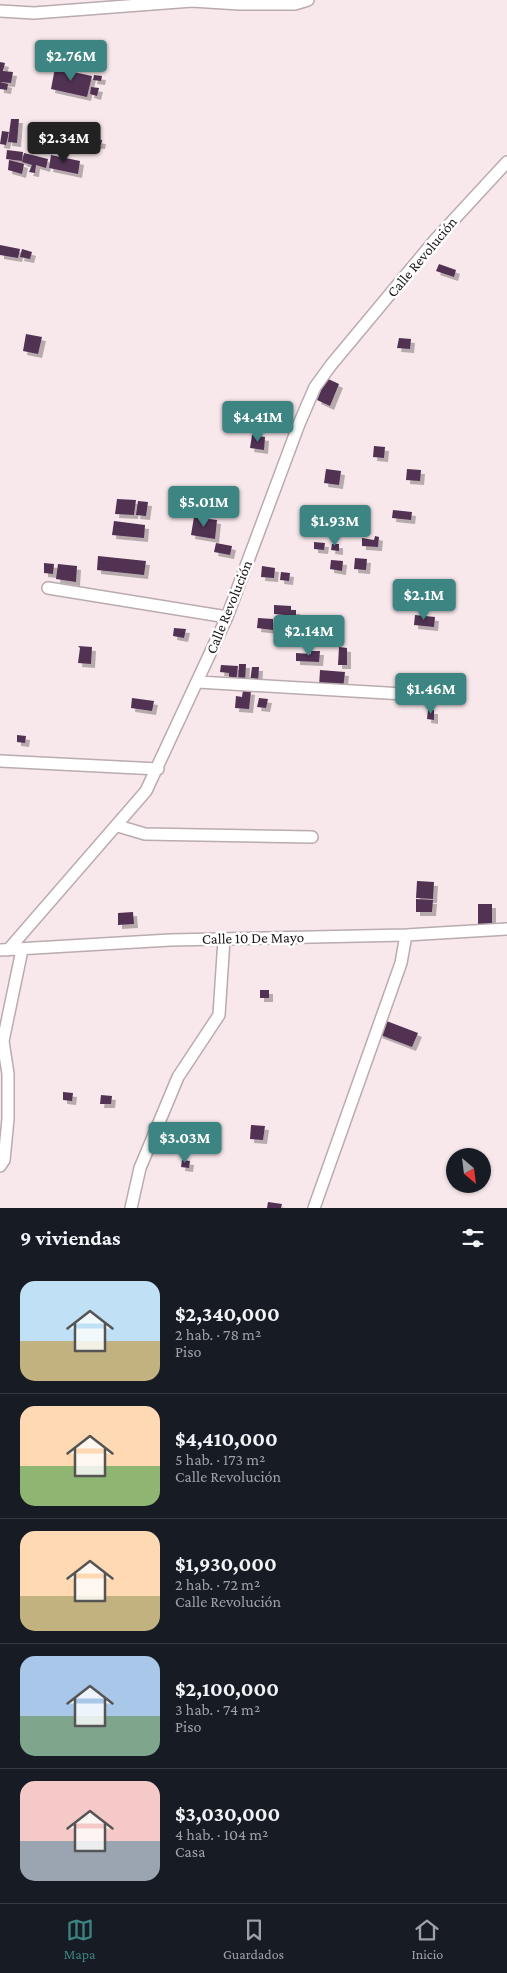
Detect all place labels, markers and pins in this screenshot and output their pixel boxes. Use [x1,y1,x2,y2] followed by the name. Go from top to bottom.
[30,39,112,82] pin: $2.76M
[23,121,105,164] pin: $2.34M
[217,400,299,443] pin: $4.41M
[163,486,245,528] pin: $5.01M
[294,504,376,547] pin: $1.93M
[389,578,459,621] pin: $2.1M
[268,614,350,657] pin: $2.14M
[390,672,472,715] pin: $1.46M
[144,1122,226,1164] pin: $3.03M

